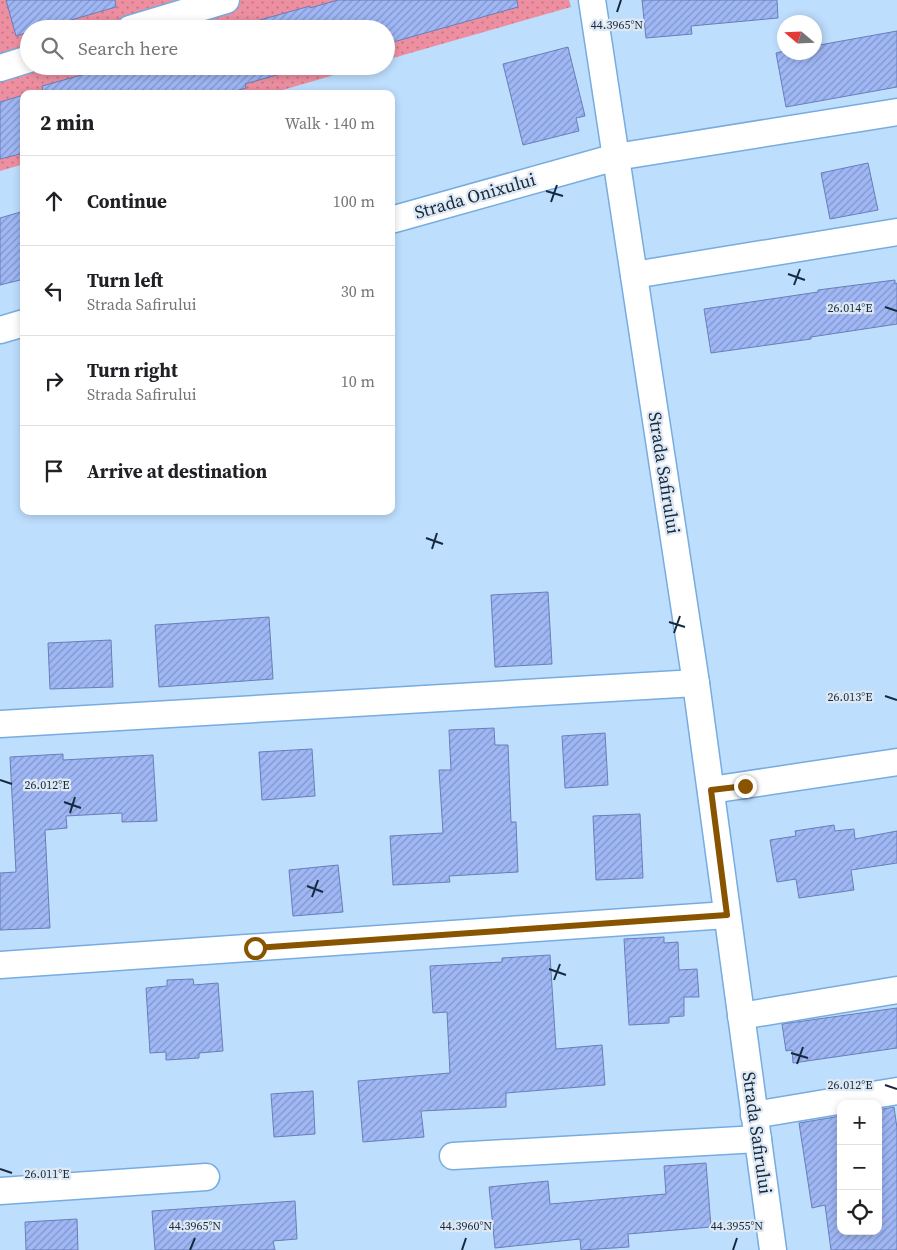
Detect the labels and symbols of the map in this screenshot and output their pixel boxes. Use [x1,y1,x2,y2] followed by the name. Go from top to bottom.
[777,15,822,60] north arrow
[591,17,643,33] text: 44.3965°N
[411,166,538,225] street label: Strada Onixului
[828,300,872,316] text: 26.014°E
[643,410,686,536] street label: Strada Safirului
[828,689,872,705] text: 26.013°E
[734,775,757,798] route end
[25,777,69,793] text: 26.012°E
[244,937,267,960] route start
[737,1070,778,1196] street label: Strada Safirului
[828,1077,872,1093] text: 26.012°E
[25,1166,69,1182] text: 26.011°E
[169,1218,221,1234] text: 44.3965°N
[440,1218,492,1234] text: 44.3960°N
[711,1218,763,1234] text: 44.3955°N

